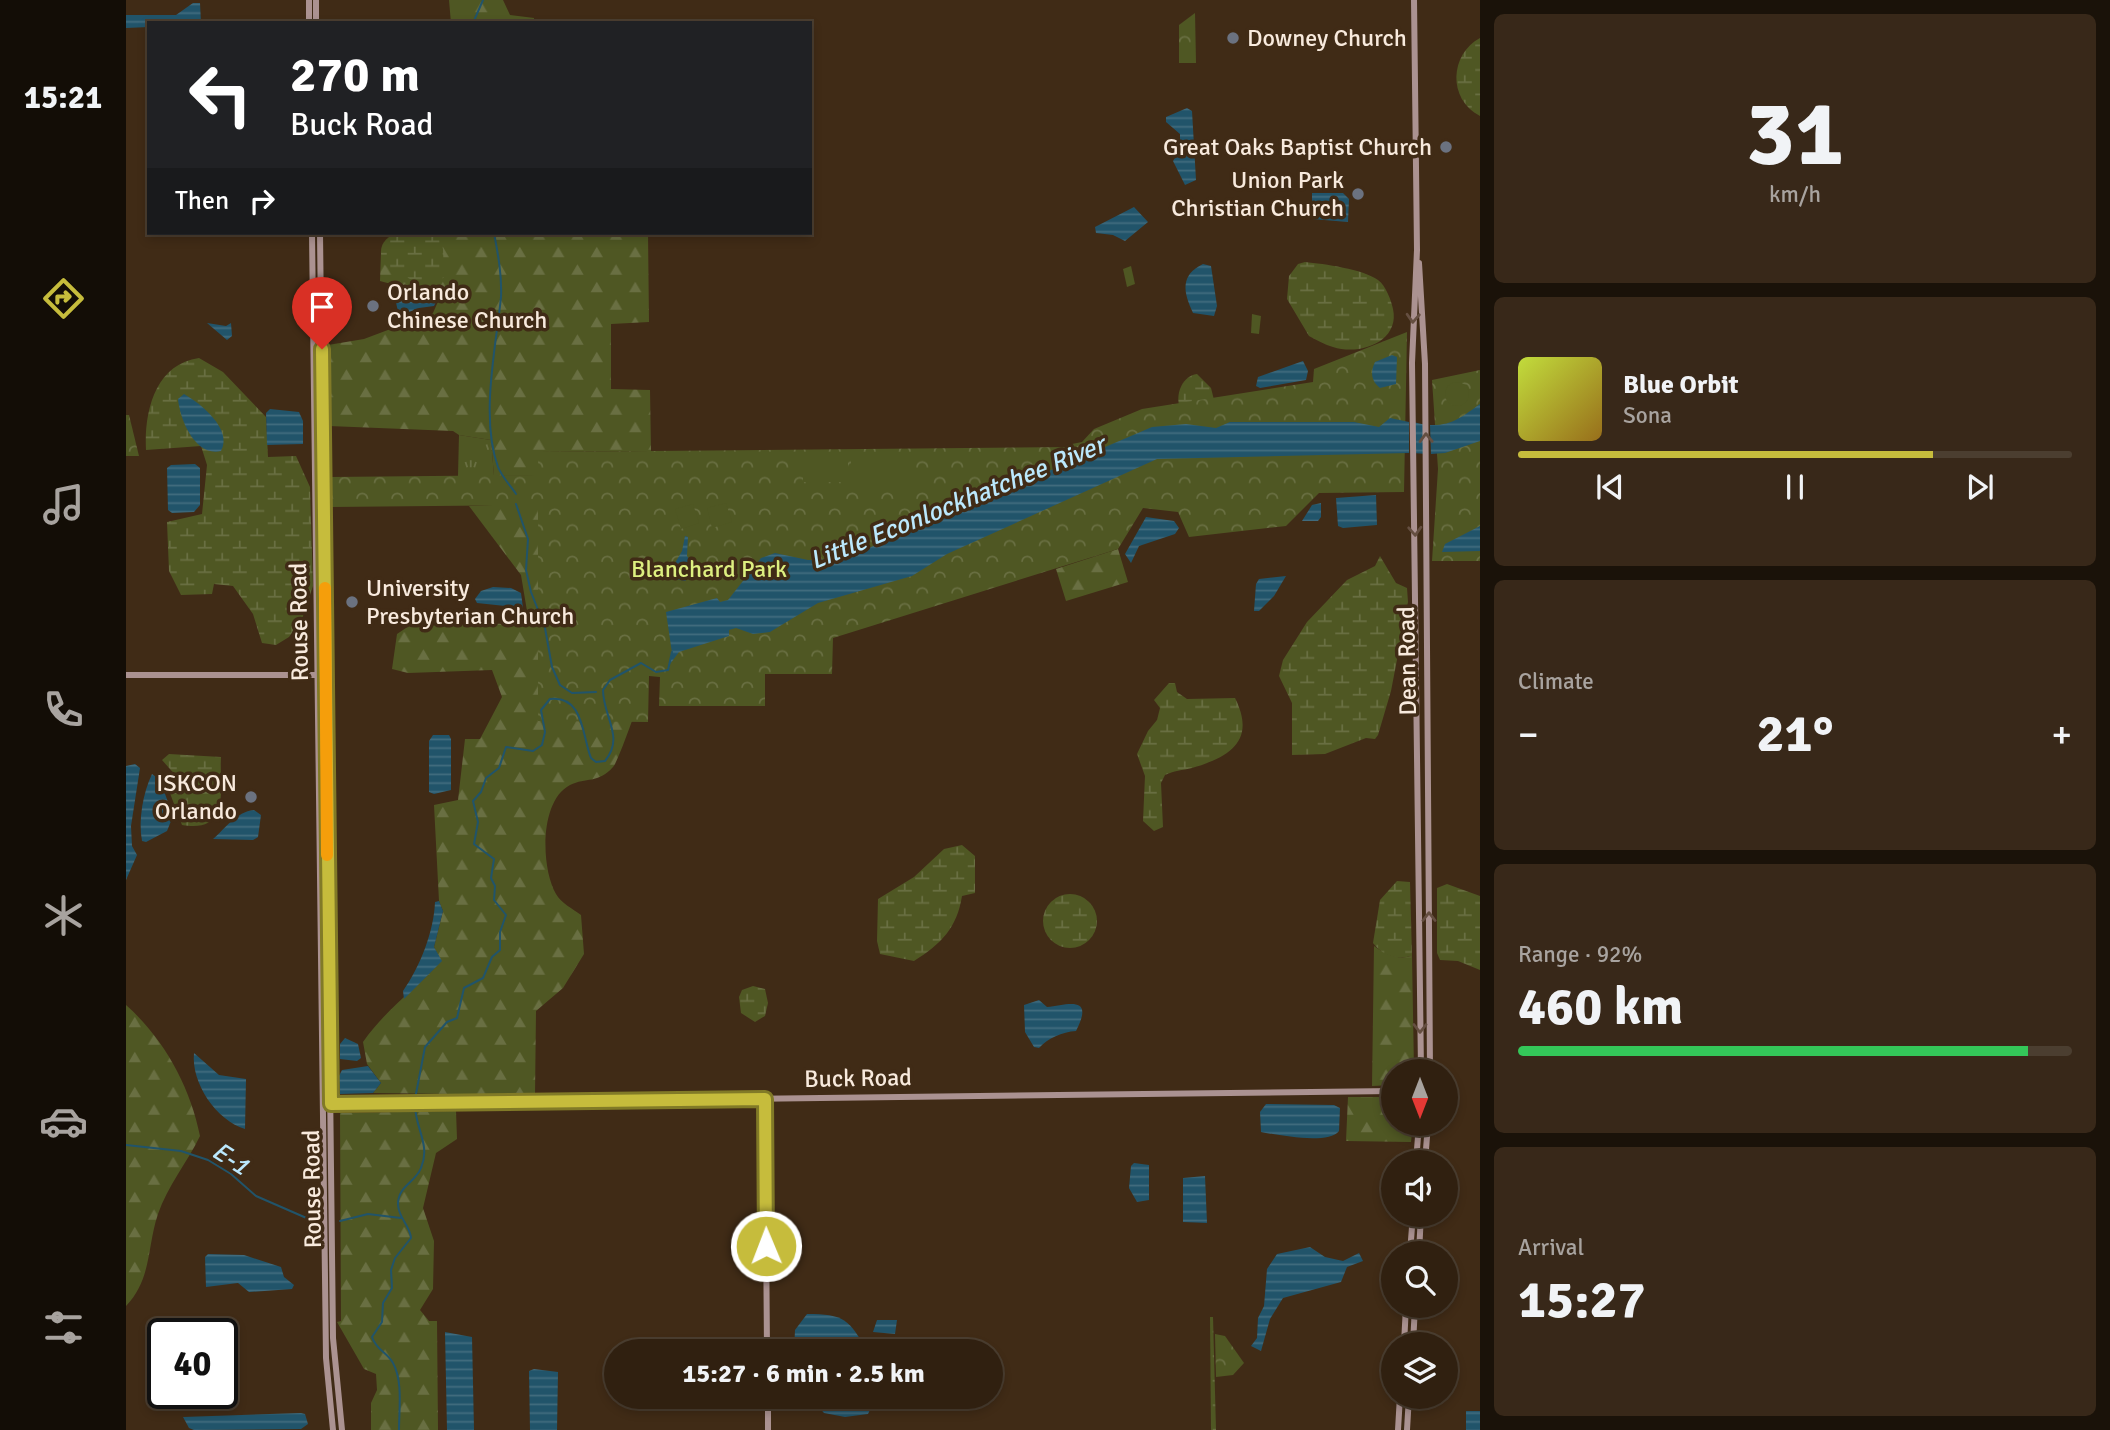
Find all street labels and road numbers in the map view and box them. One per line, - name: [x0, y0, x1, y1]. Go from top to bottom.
- street label: Rouse Road: [283, 562, 315, 682]
- street label: Dean Road: [1391, 606, 1423, 716]
- street label: Buck Road: [804, 1062, 912, 1094]
- street label: Rouse Road: [296, 1129, 328, 1249]

